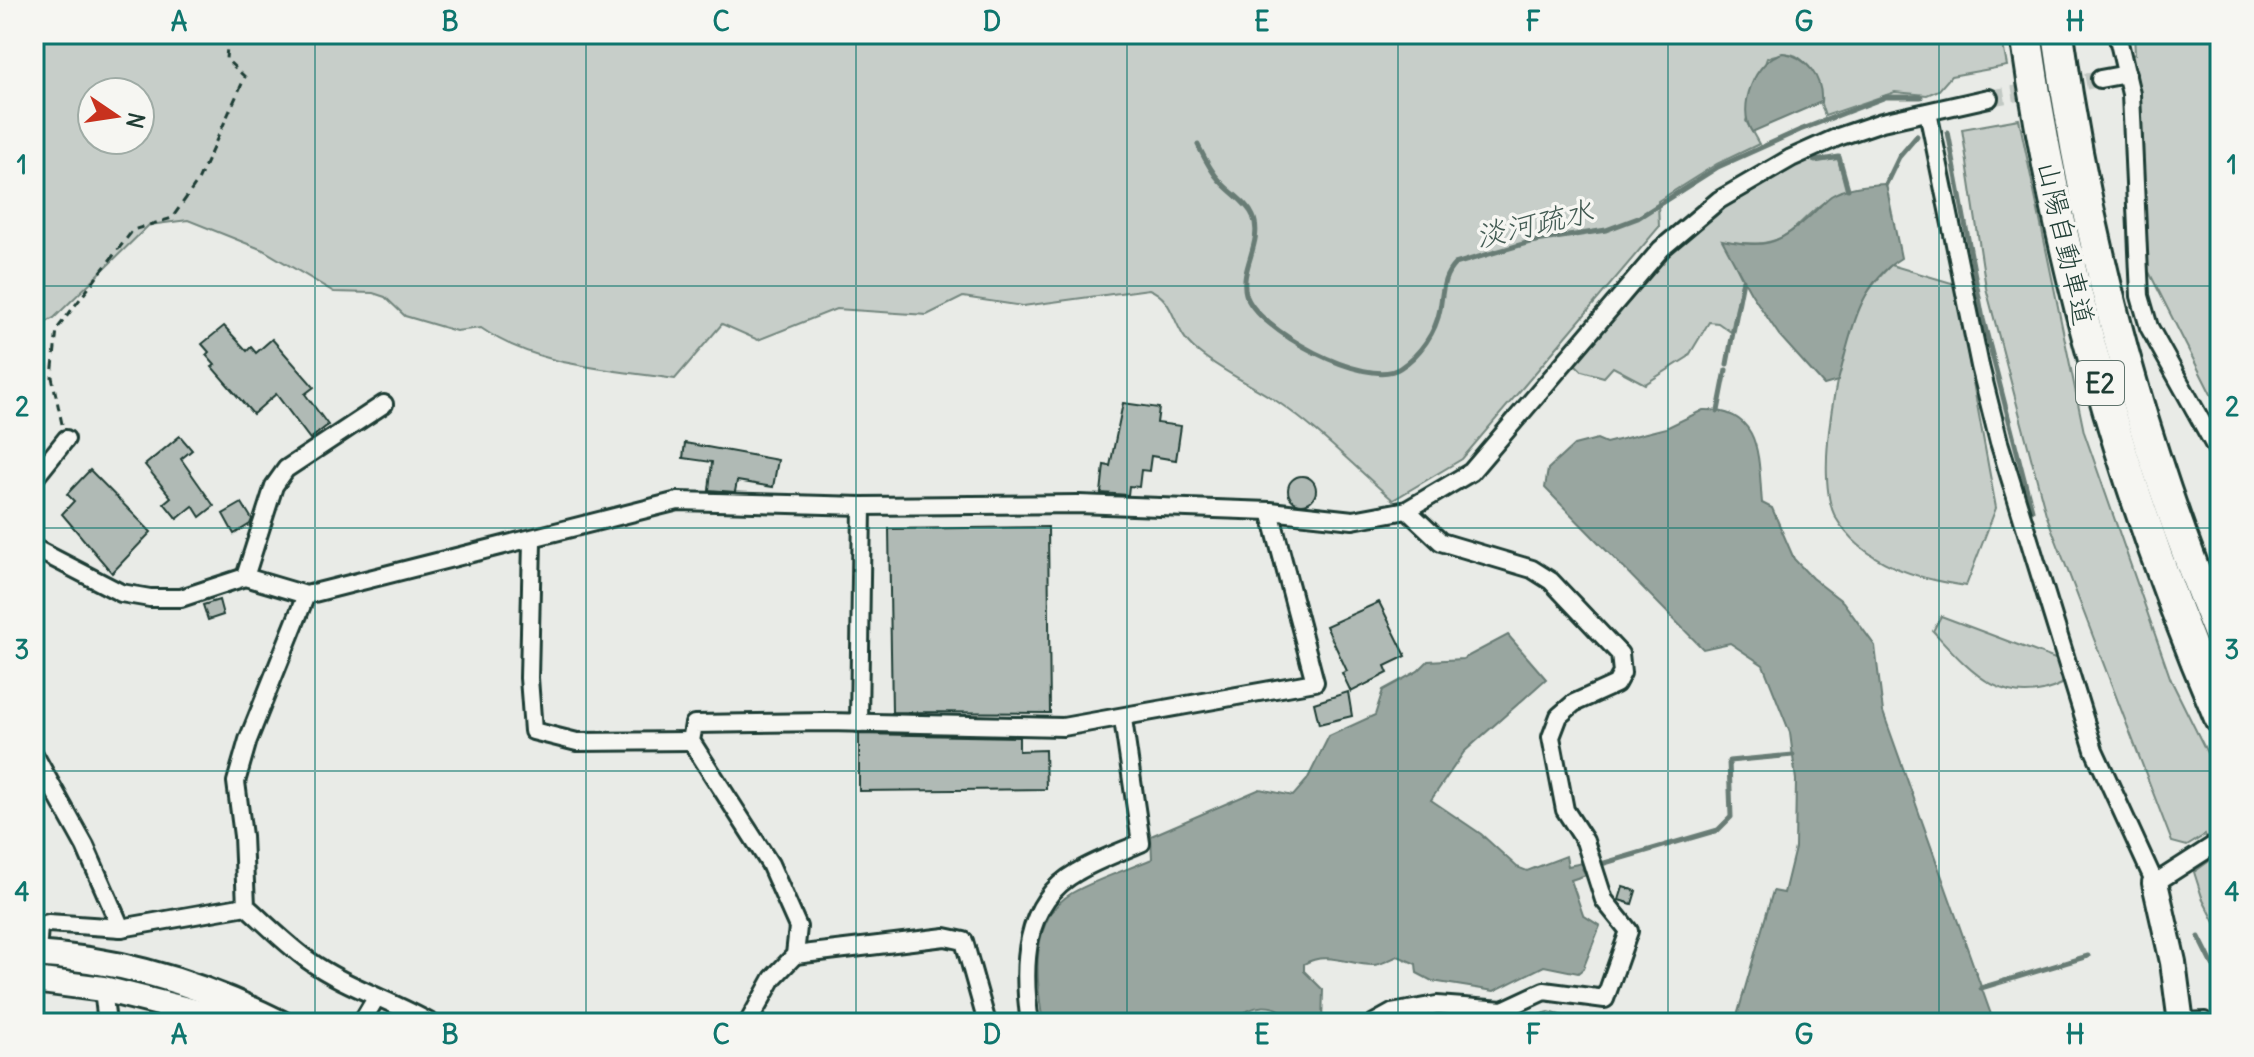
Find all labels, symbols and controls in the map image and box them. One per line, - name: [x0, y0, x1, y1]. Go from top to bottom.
- text: A: [171, 5, 188, 38]
- text: B: [441, 5, 459, 38]
- text: C: [712, 5, 730, 38]
- text: D: [983, 5, 1001, 38]
- text: E: [1254, 5, 1270, 38]
- text: F: [1526, 5, 1541, 38]
- text: G: [1795, 5, 1814, 38]
- text: H: [2066, 5, 2084, 38]
- north arrow: [76, 76, 156, 156]
- text: N: [120, 110, 151, 131]
- text: 1: [17, 148, 27, 181]
- text: 1: [2227, 148, 2237, 181]
- street label: 山陽自動車道: [2030, 157, 2102, 329]
- water label: 淡河疏水: [1471, 191, 1597, 255]
- road number: E2: [2076, 361, 2124, 405]
- text: 2: [15, 390, 29, 423]
- text: 2: [2225, 390, 2239, 423]
- text: 3: [15, 633, 29, 666]
- text: 3: [2225, 633, 2239, 666]
- text: 4: [14, 875, 30, 908]
- text: 4: [2224, 875, 2240, 908]
- text: A: [171, 1018, 188, 1051]
- text: B: [441, 1018, 459, 1051]
- text: C: [712, 1018, 730, 1051]
- text: D: [983, 1018, 1001, 1051]
- text: E: [1254, 1018, 1270, 1051]
- text: F: [1526, 1018, 1541, 1051]
- text: G: [1795, 1018, 1814, 1051]
- text: H: [2066, 1018, 2084, 1051]

